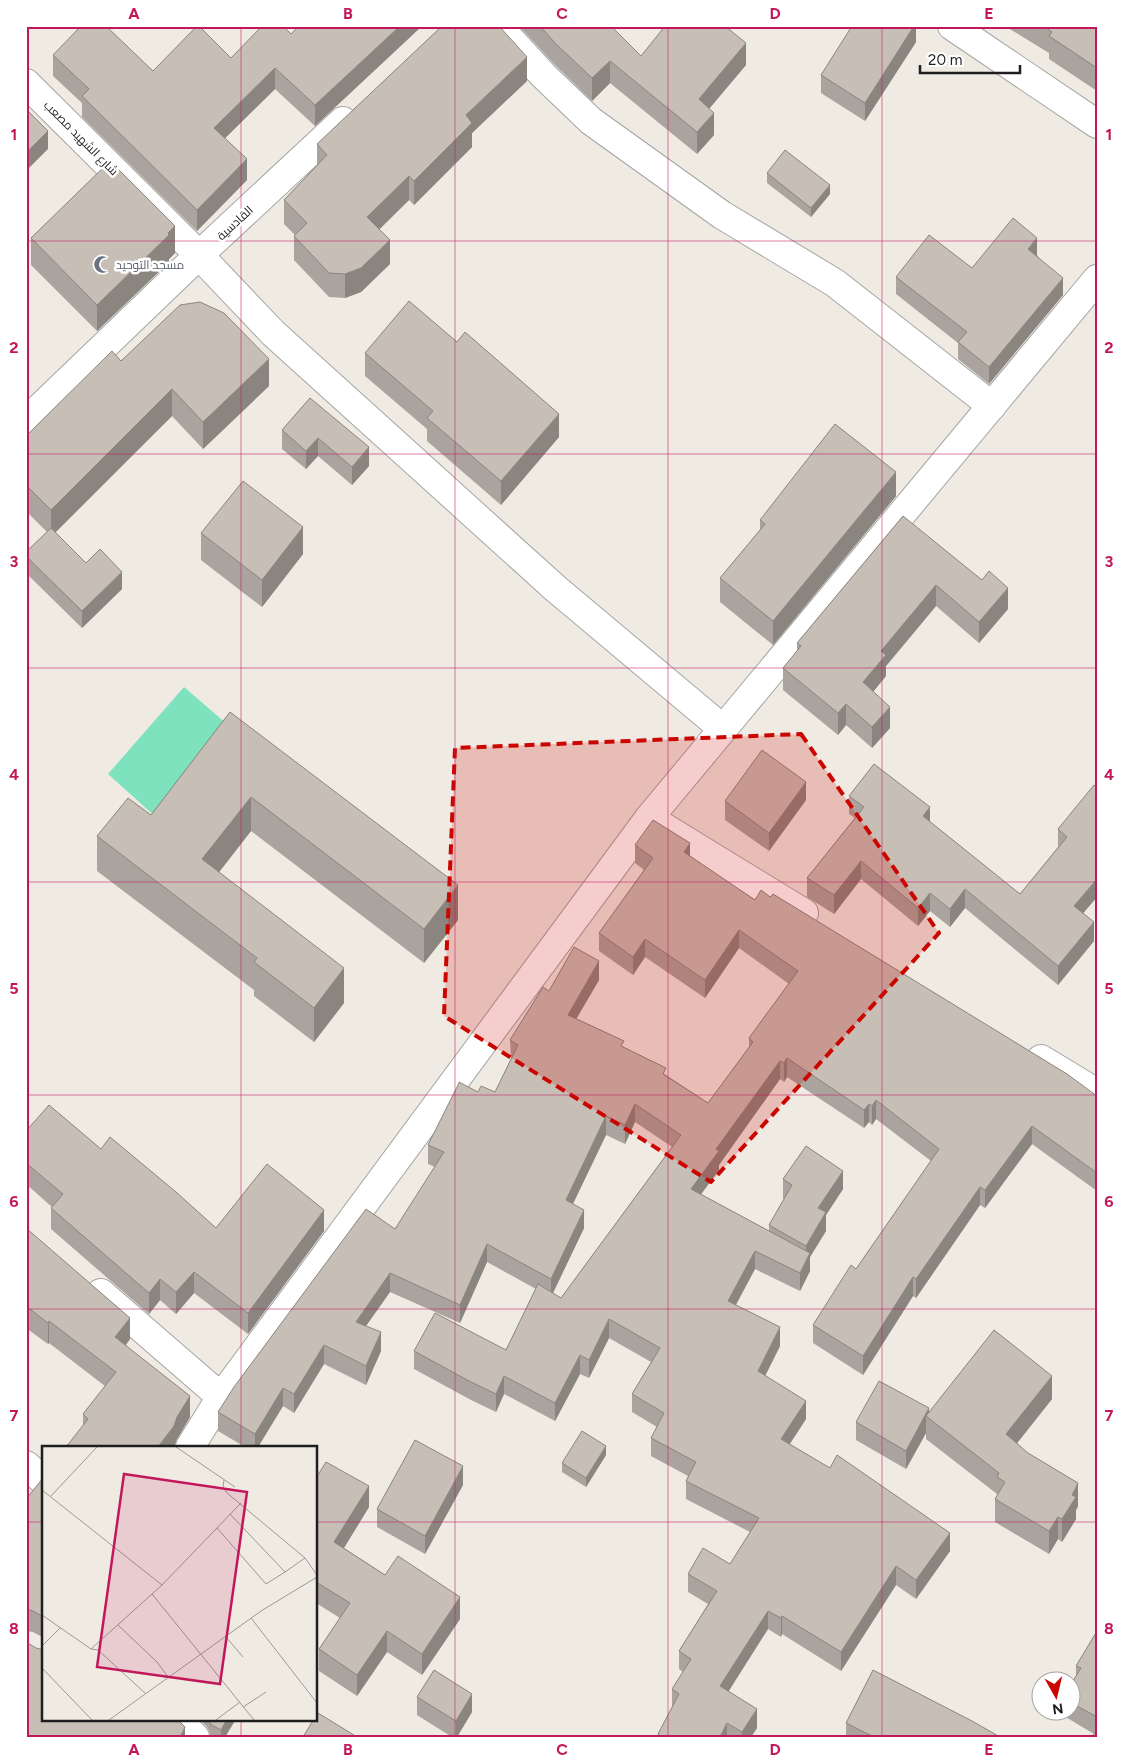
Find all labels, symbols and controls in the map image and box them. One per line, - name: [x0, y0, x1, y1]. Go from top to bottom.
- text: A: [128, 4, 140, 23]
- text: B: [343, 4, 353, 23]
- text: C: [556, 4, 568, 23]
- text: D: [769, 4, 781, 23]
- text: E: [984, 4, 994, 23]
- scale bar: [920, 42, 1020, 74]
- text: 20 m: [928, 51, 962, 69]
- street label: شارع الشهيد مصعب: [40, 98, 121, 179]
- text: 1: [11, 125, 17, 144]
- text: 1: [1106, 125, 1112, 144]
- street label: القادسية: [214, 203, 256, 243]
- mosque icon: مسجد التوحيد: [92, 255, 112, 275]
- place label: مسجد التوحيد: [116, 258, 184, 272]
- text: 2: [9, 338, 19, 357]
- text: 2: [1104, 338, 1114, 357]
- text: 3: [10, 552, 19, 571]
- text: 3: [1105, 552, 1114, 571]
- text: 4: [9, 765, 19, 784]
- text: 4: [1104, 765, 1114, 784]
- text: 5: [9, 979, 19, 998]
- text: 5: [1104, 979, 1114, 998]
- text: 6: [9, 1192, 19, 1211]
- text: 6: [1104, 1192, 1114, 1211]
- text: 7: [10, 1406, 19, 1425]
- text: 7: [1105, 1406, 1114, 1425]
- inset map: [42, 1446, 318, 1720]
- text: 8: [9, 1619, 19, 1638]
- text: 8: [1104, 1619, 1114, 1638]
- north arrow: [1030, 1670, 1080, 1720]
- text: N: [1051, 1699, 1064, 1718]
- text: A: [128, 1740, 140, 1759]
- text: B: [343, 1740, 353, 1759]
- text: C: [556, 1740, 568, 1759]
- text: D: [769, 1740, 781, 1759]
- text: E: [984, 1740, 994, 1759]

